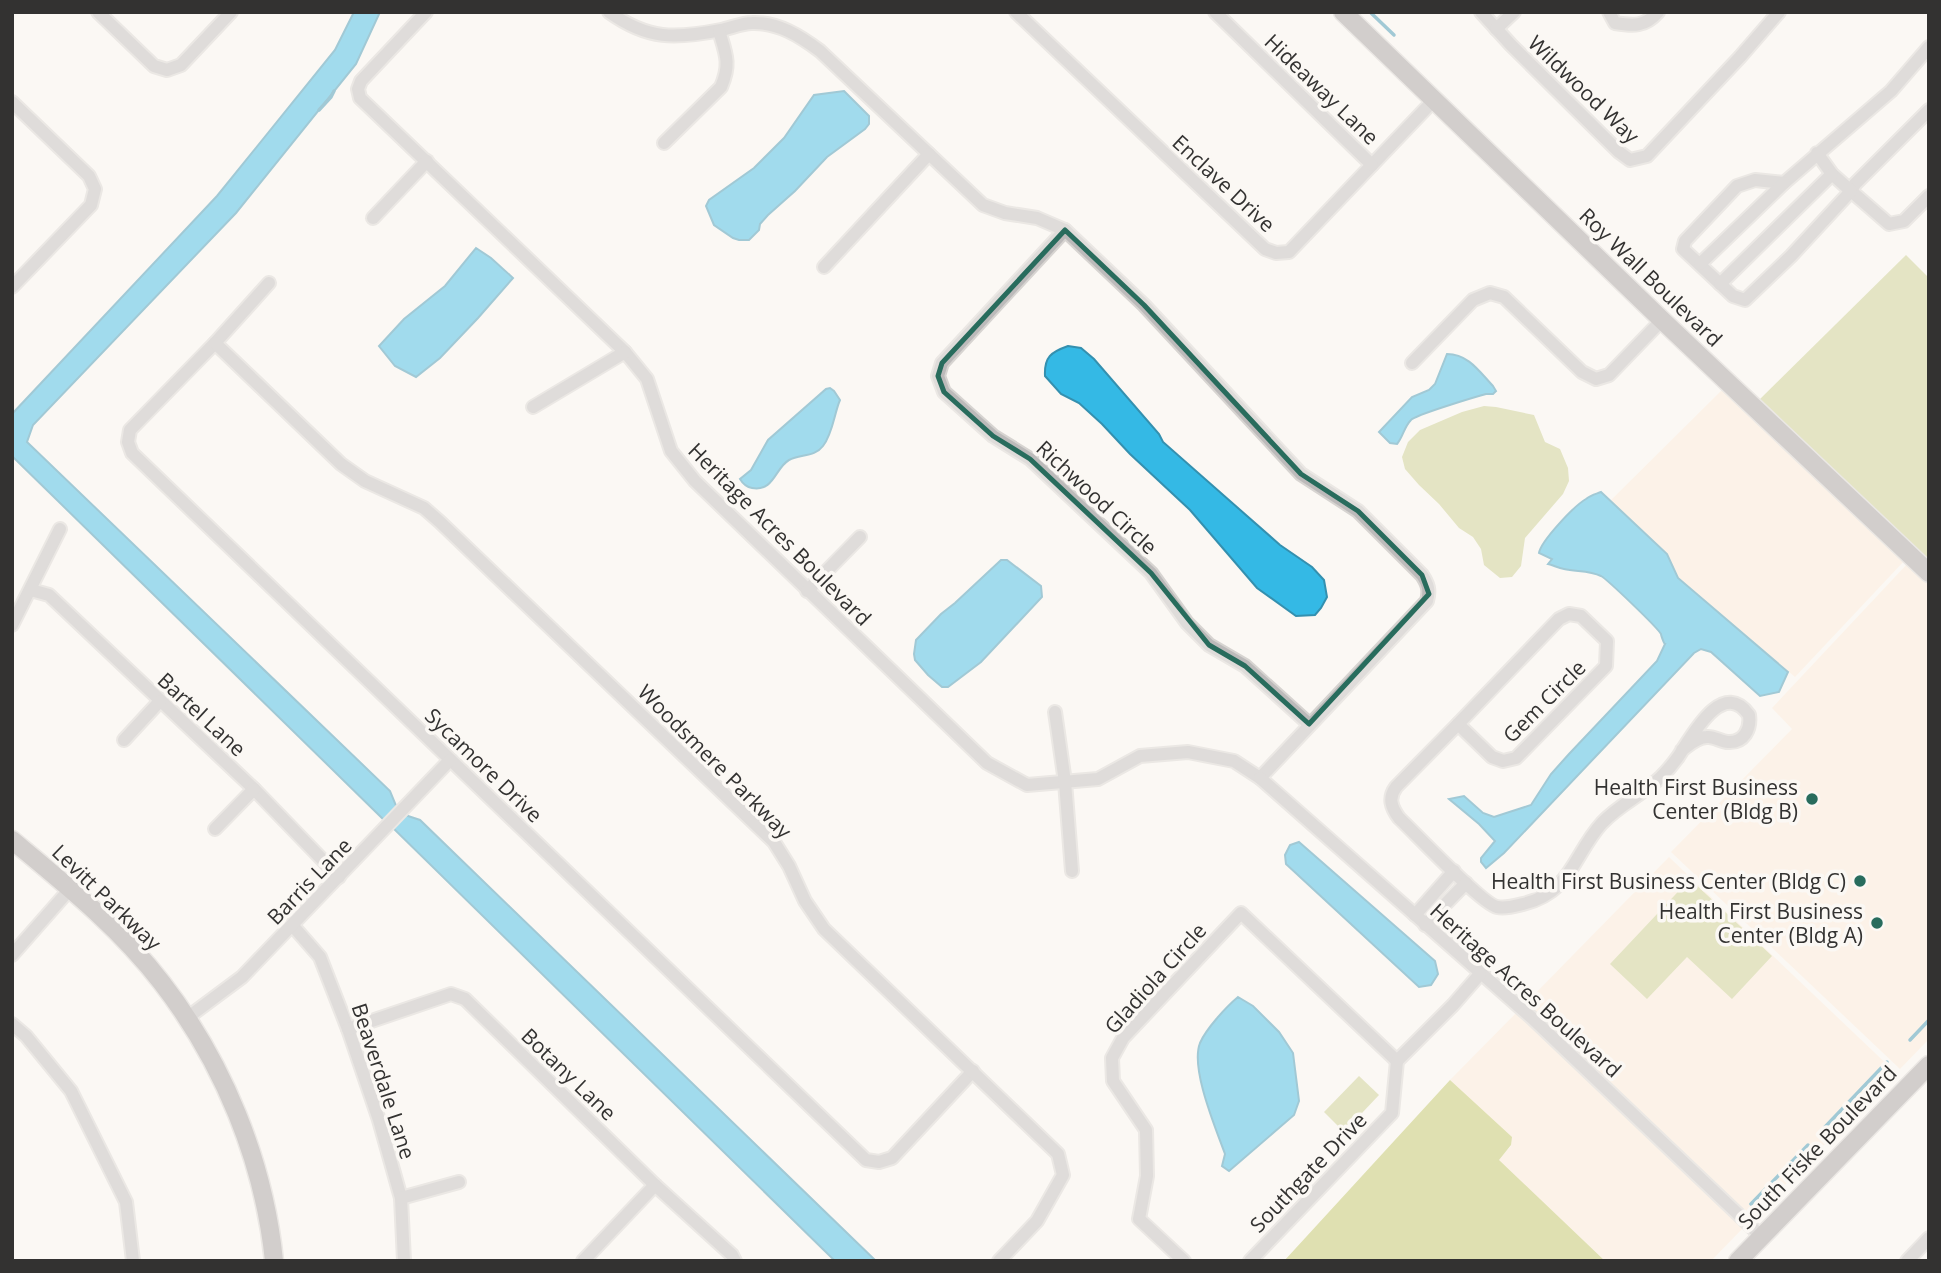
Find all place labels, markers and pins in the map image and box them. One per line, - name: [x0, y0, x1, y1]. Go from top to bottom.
- place label: Health First Business Center (Bldg B): [1594, 773, 1798, 825]
- marker: Health First Business Center (Bldg B): [1804, 791, 1820, 807]
- place label: Health First Business Center (Bldg C): [1491, 867, 1846, 895]
- marker: Health First Business Center (Bldg C): [1852, 873, 1868, 889]
- place label: Health First Business Center (Bldg A): [1659, 897, 1863, 949]
- marker: Health First Business Center (Bldg A): [1869, 915, 1885, 931]

